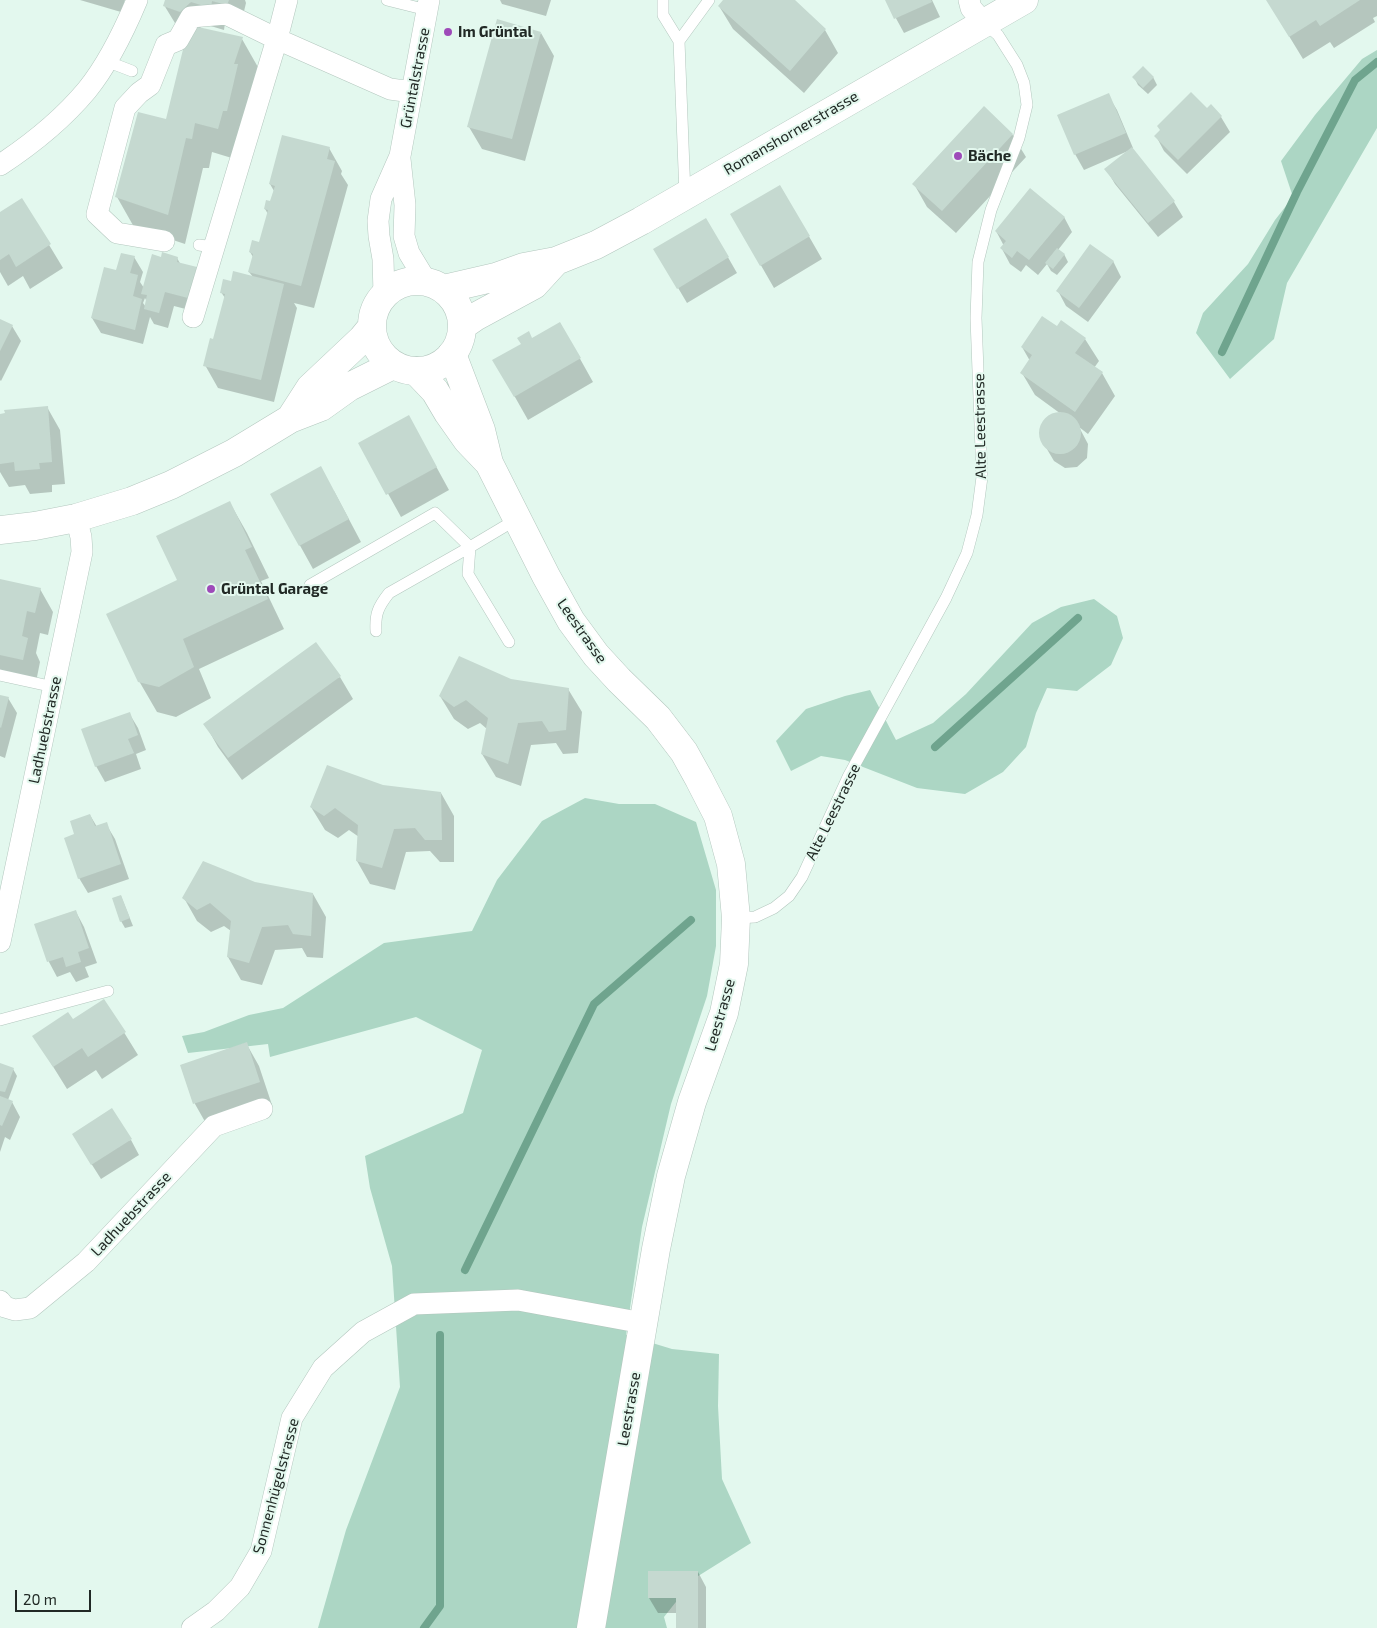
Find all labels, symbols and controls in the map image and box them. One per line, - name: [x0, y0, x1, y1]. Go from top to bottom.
- place label: Im Grüntal: [458, 23, 532, 41]
- street label: Grüntalstrasse: [396, 26, 434, 130]
- marker: Im Grüntal: [442, 26, 454, 38]
- street label: Romanshornerstrasse: [721, 87, 861, 179]
- place label: Bäche: [968, 147, 1011, 165]
- marker: Bäche: [952, 150, 964, 162]
- street label: Alte Leestrasse: [970, 373, 990, 479]
- place label: Grüntal Garage: [221, 580, 328, 598]
- marker: Grüntal Garage: [205, 583, 217, 595]
- street label: Leestrasse: [553, 595, 611, 667]
- street label: Ladhuebstrasse: [25, 675, 65, 785]
- street label: Alte Leestrasse: [802, 761, 864, 863]
- street label: Leestrasse: [701, 977, 739, 1053]
- street label: Ladhuebstrasse: [87, 1168, 175, 1260]
- street label: Leestrasse: [614, 1371, 644, 1447]
- street label: Sonnenhügelstrasse: [249, 1416, 303, 1556]
- scale bar: [18, 1580, 94, 1612]
- text: 20 m: [23, 1590, 57, 1608]

